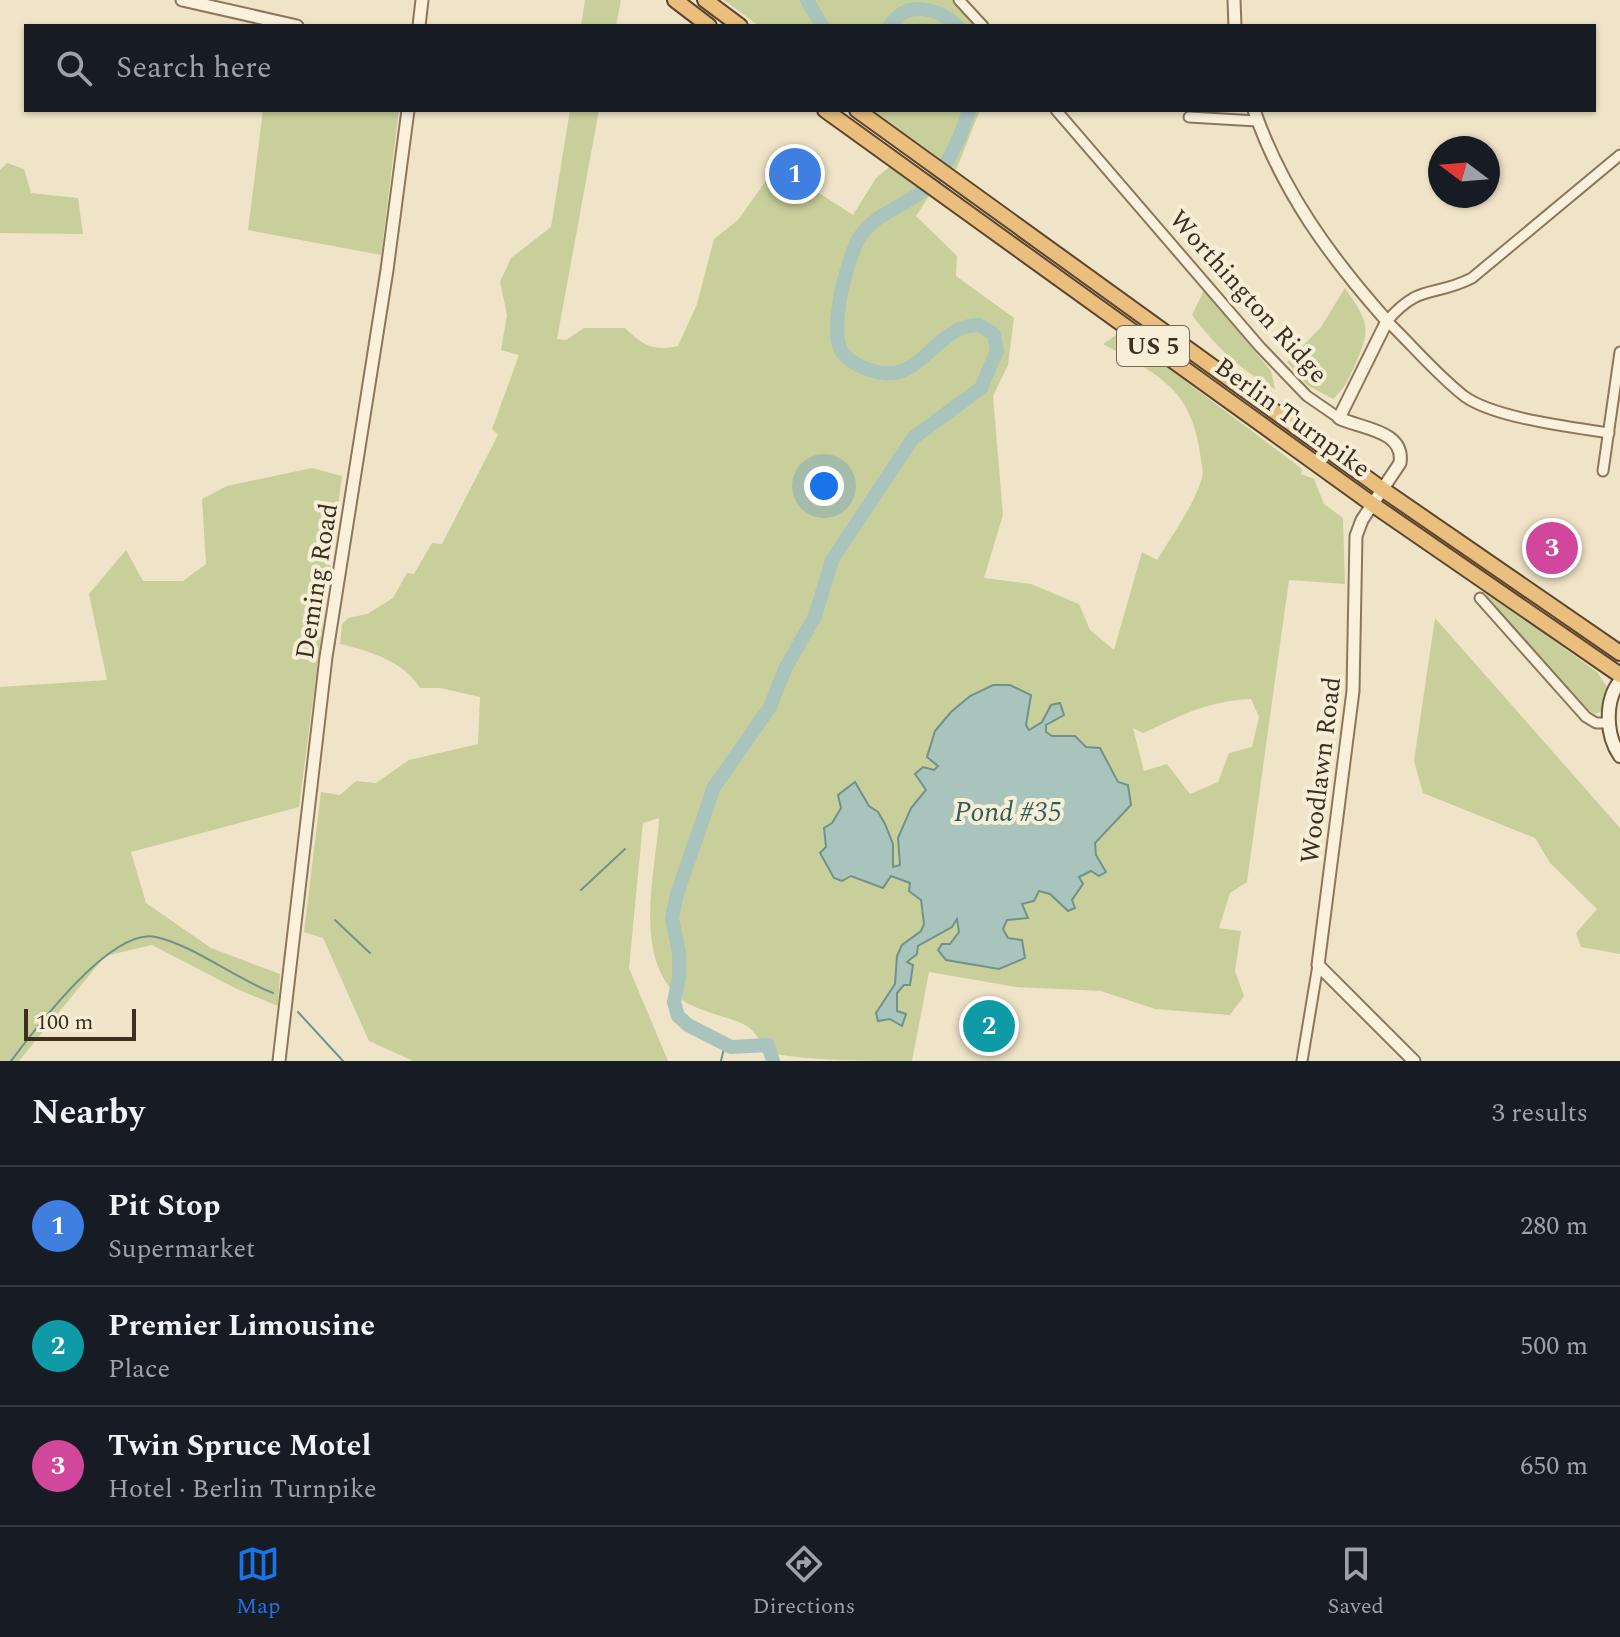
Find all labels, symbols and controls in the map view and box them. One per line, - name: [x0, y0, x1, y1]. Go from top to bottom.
- search box: [24, 24, 1596, 112]
- text: Search here: [116, 45, 272, 91]
- icon: search: [52, 46, 96, 90]
- north arrow: [1428, 136, 1500, 208]
- pin: 1: [769, 144, 821, 204]
- street label: Worthington Ridge: [1159, 201, 1337, 393]
- road number: US 5: [1117, 326, 1189, 366]
- street label: Berlin Turnpike: [1206, 347, 1379, 488]
- your location: [804, 466, 844, 506]
- street label: Deming Road: [285, 500, 349, 662]
- pin: 3: [1526, 518, 1578, 578]
- street label: Woodlawn Road: [1290, 674, 1352, 866]
- water label: Pond #35: [954, 791, 1062, 834]
- pin: 2: [963, 996, 1015, 1056]
- scale bar: [24, 1005, 136, 1041]
- text: 100 m: [36, 1006, 93, 1039]
- text: Nearby: [32, 1087, 145, 1139]
- text: 3 results: [1492, 1093, 1588, 1133]
- text: Pit Stop: [108, 1183, 220, 1229]
- text: 1: [51, 1206, 65, 1246]
- text: 280 m: [1520, 1206, 1588, 1246]
- text: Supermarket: [108, 1229, 255, 1269]
- text: Premier Limousine: [108, 1303, 375, 1349]
- text: 2: [51, 1326, 65, 1366]
- text: 500 m: [1520, 1326, 1588, 1366]
- text: Place: [108, 1349, 170, 1389]
- text: Twin Spruce Motel: [108, 1423, 371, 1469]
- text: 3: [51, 1446, 65, 1486]
- text: 650 m: [1520, 1446, 1588, 1486]
- text: Hotel · Berlin Turnpike: [108, 1469, 376, 1509]
- tab: Map: [236, 1542, 280, 1623]
- tab: Directions: [753, 1542, 855, 1623]
- tab: Saved: [1327, 1542, 1384, 1623]

